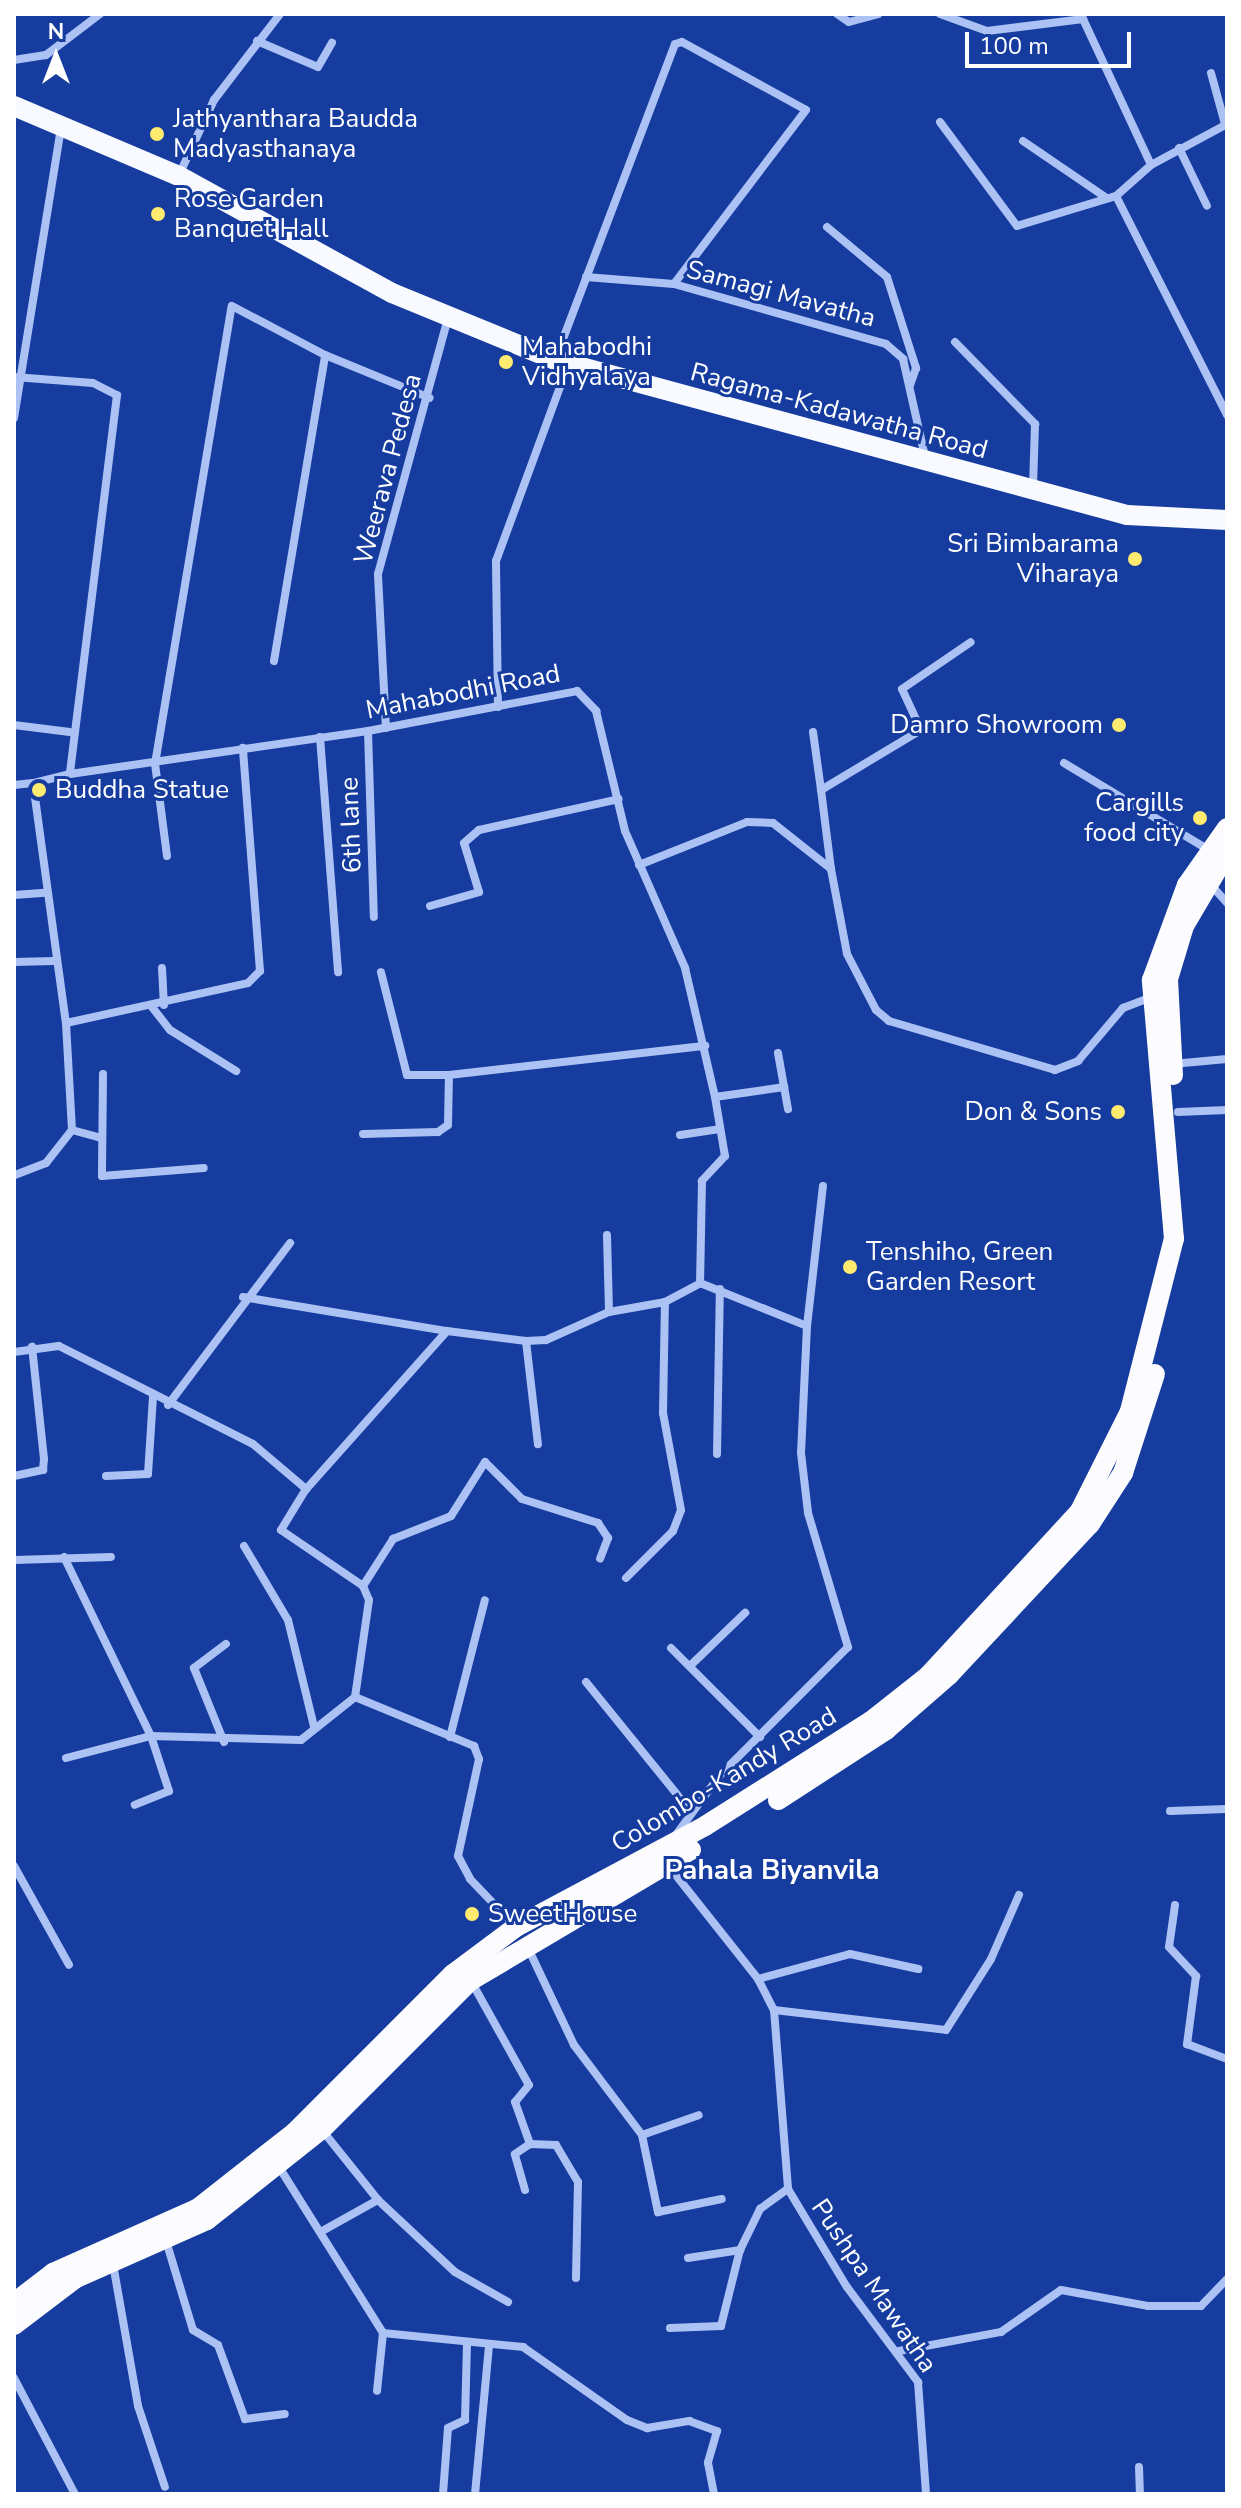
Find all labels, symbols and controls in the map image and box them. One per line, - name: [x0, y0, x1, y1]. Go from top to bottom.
- north arrow: [16, 16, 96, 96]
- scale bar: [969, 16, 1135, 66]
- text: N: [48, 17, 64, 47]
- text: 100 m: [979, 30, 1049, 62]
- place label: Jathyanthara Baudda Madyasthanaya: [173, 103, 418, 164]
- marker: Jathyanthara Baudda Madyasthanaya: [148, 125, 166, 143]
- place label: Rose Garden Banquet Hall: [174, 183, 328, 244]
- marker: Rose Garden Banquet Hall: [149, 205, 167, 223]
- street label: Samagi Mavatha: [683, 254, 879, 334]
- place label: Mahabodhi Vidhyalaya: [522, 331, 652, 392]
- marker: Mahabodhi Vidhyalaya: [497, 353, 515, 371]
- street label: Ragama-Kadawatha Road: [687, 356, 991, 466]
- street label: Weerava Pedesa: [348, 370, 428, 568]
- place label: Sri Bimbarama Viharaya: [947, 528, 1119, 590]
- marker: Sri Bimbarama Viharaya: [1126, 550, 1144, 568]
- street label: Mahabodhi Road: [363, 658, 563, 726]
- place label: Damro Showroom: [890, 709, 1103, 741]
- marker: Damro Showroom: [1110, 716, 1128, 734]
- place label: Buddha Statue: [55, 774, 229, 806]
- street label: 6th lane: [334, 776, 368, 874]
- marker: Buddha Statue: [30, 781, 48, 799]
- place label: Cargills food city: [1084, 787, 1184, 848]
- marker: Cargills food city: [1191, 809, 1209, 827]
- place label: Don & Sons: [964, 1096, 1102, 1128]
- marker: Don & Sons: [1109, 1103, 1127, 1121]
- place label: Tenshiho, Green Garden Resort: [866, 1236, 1053, 1298]
- marker: Tenshiho, Green Garden Resort: [841, 1258, 859, 1276]
- street label: Colombo-Kandy Road: [606, 1700, 842, 1860]
- district label: Pahala Biyanvila: [665, 1853, 879, 1887]
- place label: SweetHouse: [488, 1898, 637, 1930]
- marker: SweetHouse: [463, 1905, 481, 1923]
- street label: Pushpa Mawatha: [804, 2193, 944, 2379]

